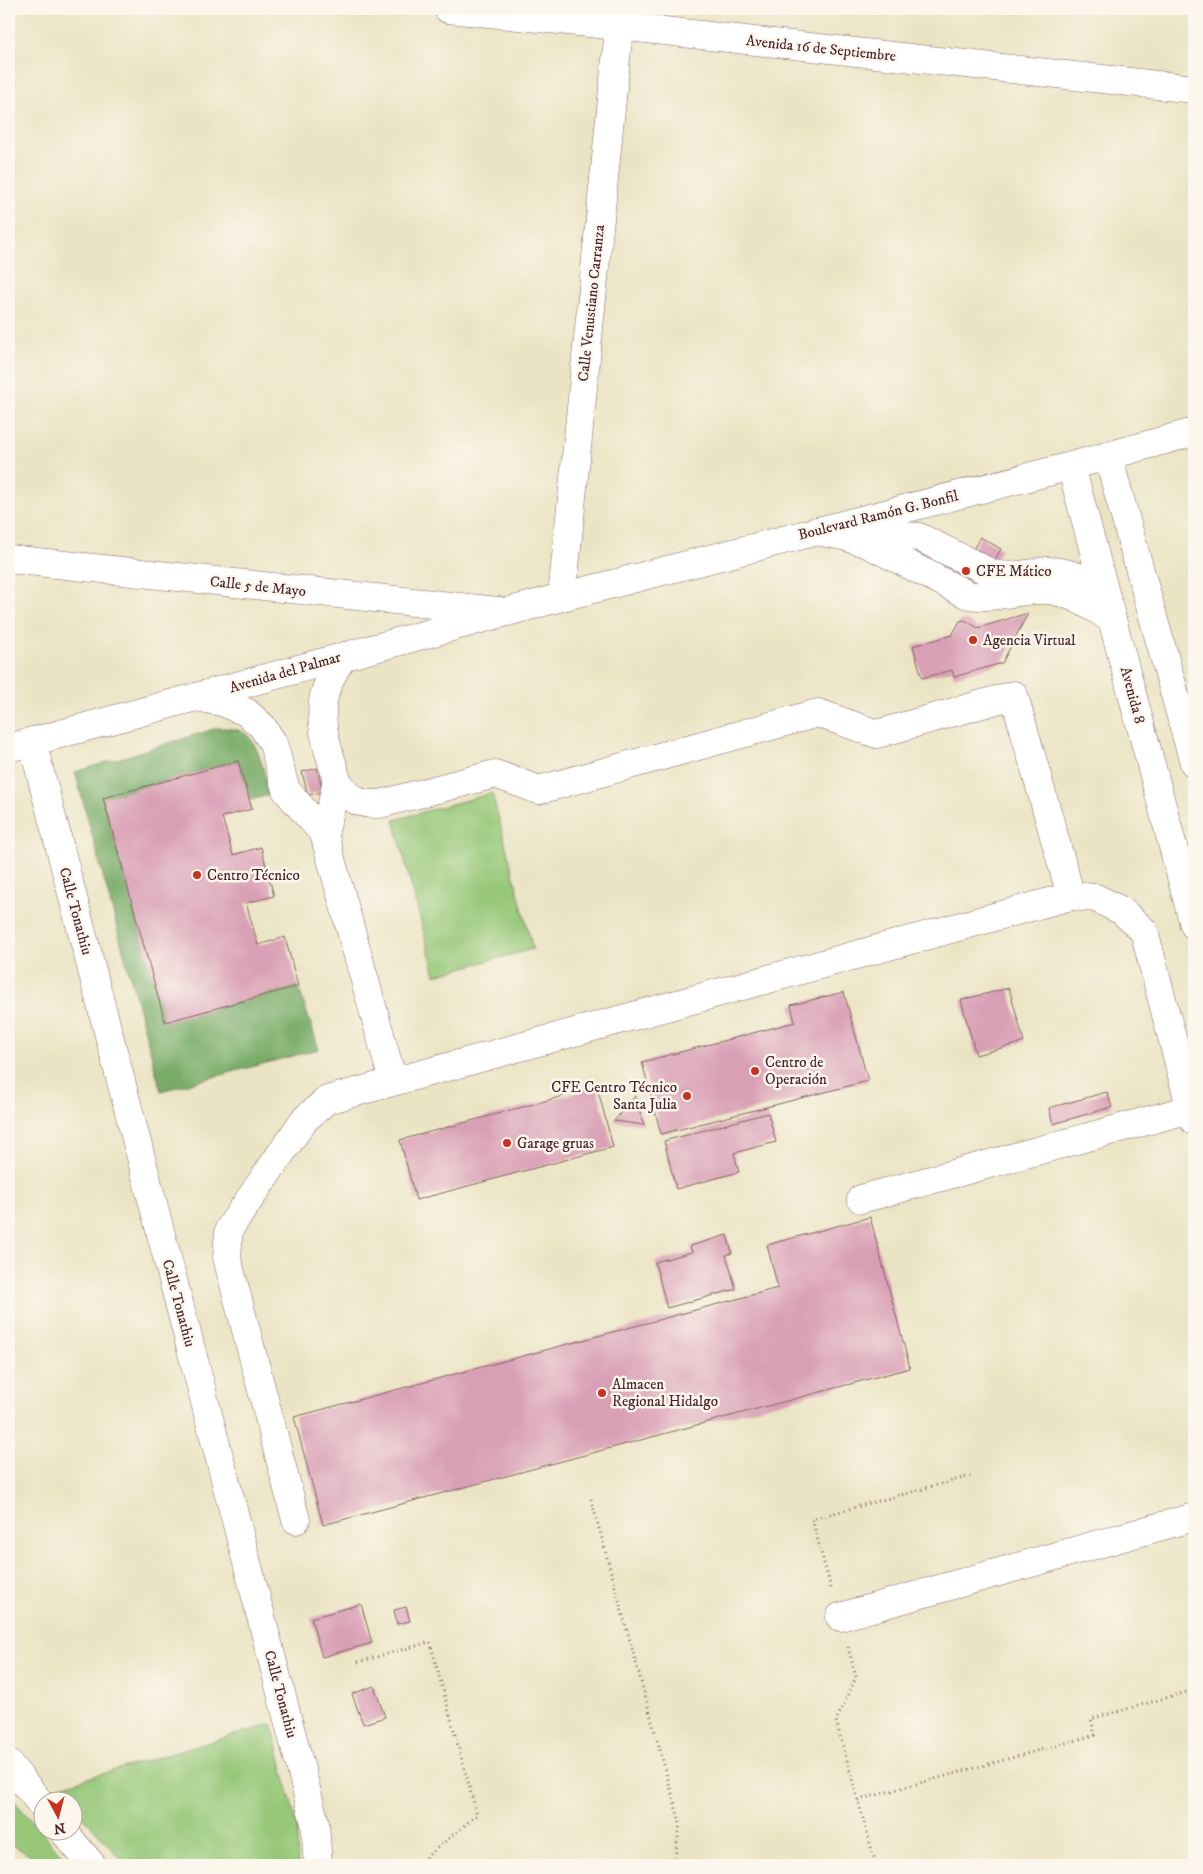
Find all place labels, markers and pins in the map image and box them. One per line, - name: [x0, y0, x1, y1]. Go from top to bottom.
- place label: CFE Mático: [976, 562, 1052, 581]
- marker: CFE Mático: [960, 565, 972, 577]
- place label: Agencia Virtual: [983, 631, 1076, 650]
- marker: Agencia Virtual: [967, 634, 979, 646]
- place label: Centro Técnico: [207, 866, 300, 885]
- marker: Centro Técnico: [191, 869, 203, 881]
- place label: Centro de Operación: [765, 1053, 827, 1089]
- marker: Centro de Operación: [749, 1065, 761, 1077]
- place label: CFE Centro Técnico Santa Julia: [551, 1078, 678, 1114]
- marker: CFE Centro Técnico Santa Julia: [681, 1090, 693, 1102]
- place label: Garage gruas: [517, 1134, 594, 1153]
- marker: Garage gruas: [501, 1137, 513, 1149]
- place label: Almacen Regional Hidalgo: [612, 1375, 718, 1411]
- marker: Almacen Regional Hidalgo: [596, 1387, 608, 1399]

